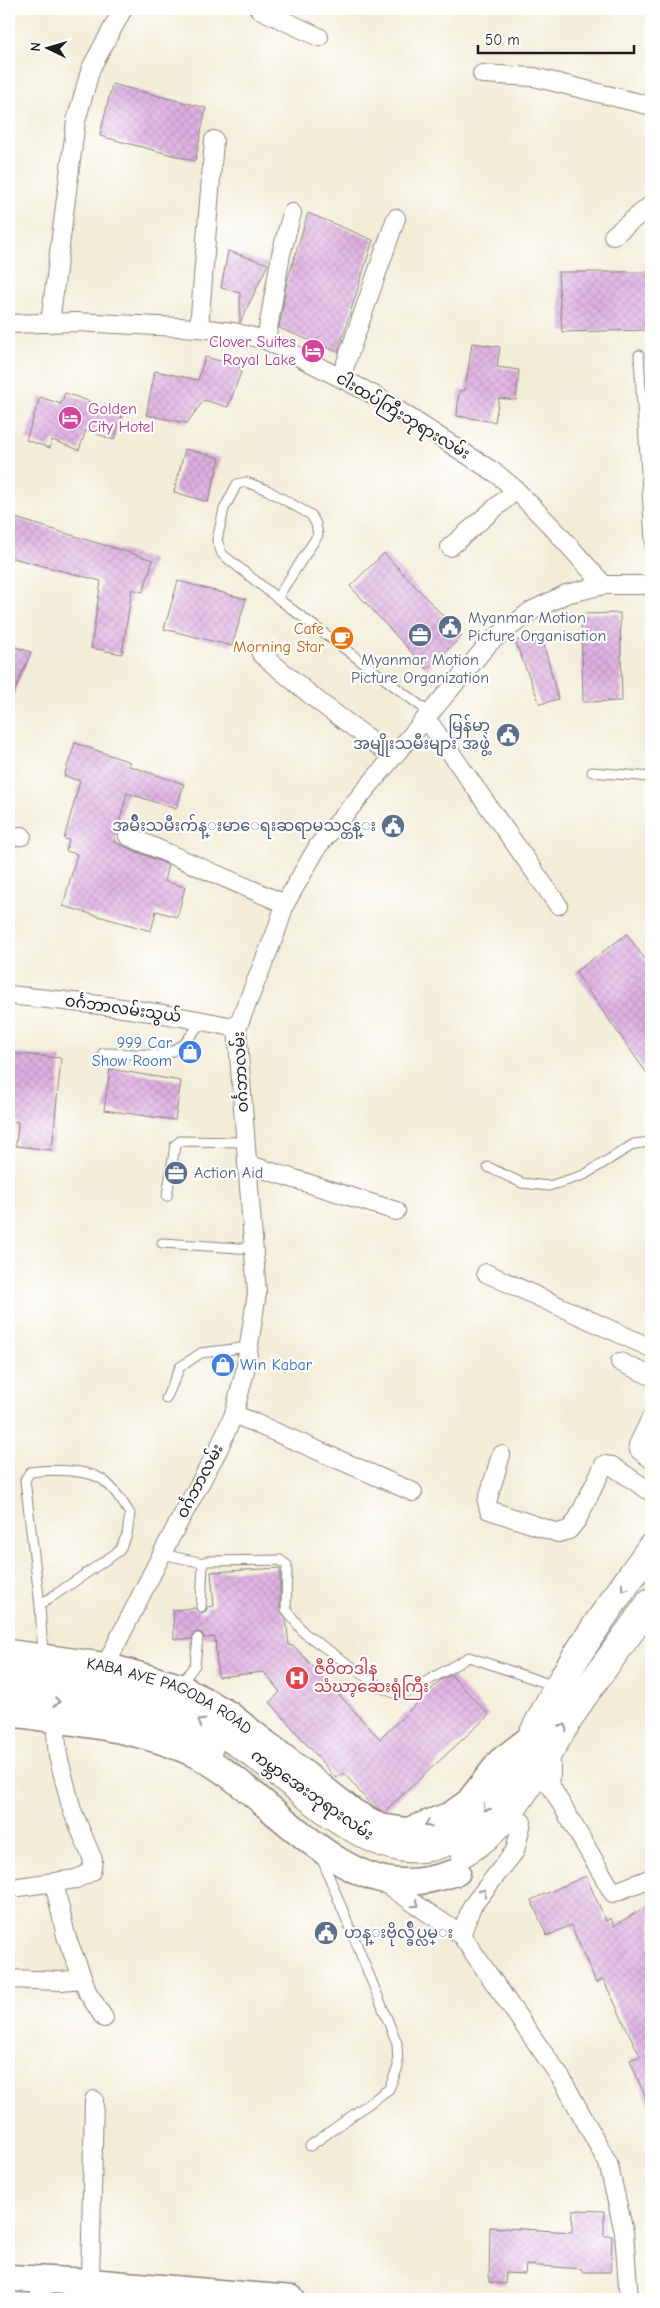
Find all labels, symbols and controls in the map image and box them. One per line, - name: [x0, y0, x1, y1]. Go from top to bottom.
- north arrow: [22, 22, 72, 72]
- scale bar: [478, 22, 634, 54]
- text: 50 m: [485, 31, 520, 49]
- text: N: [27, 42, 44, 52]
- place label: Clover Suites Royal Lake: [209, 333, 296, 369]
- hotel icon: Clover Suites Royal Lake: [300, 338, 326, 364]
- street label: ငါးထပ်ကြီးဘုရားလမ်း: [330, 366, 474, 467]
- place label: Golden City Hotel: [88, 400, 154, 436]
- hotel icon: Golden City Hotel: [57, 405, 83, 431]
- place label: Myanmar Motion Picture Organisation: [468, 609, 606, 645]
- public building icon: Myanmar Motion Picture Organisation: [437, 614, 463, 640]
- place label: Cafe Morning Star: [233, 620, 325, 656]
- office icon: Myanmar Motion Picture Organization: [407, 622, 433, 648]
- cafe icon: Cafe Morning Star: [329, 625, 355, 651]
- place label: Myanmar Motion Picture Organization: [351, 651, 489, 687]
- place label: မြန်မာ့ အမျိုးသမီးများ အဖွဲ့: [353, 714, 493, 757]
- public building icon: မြန်မာ့ အမျိုးသမီးများ အဖွဲ့: [495, 722, 521, 748]
- public building icon: အမ်ိဳးသမီးက်န္းမာေရးဆရာမသင္တန္း: [380, 813, 406, 839]
- place label: အမ်ိဳးသမီးက်န္းမာေရးဆရာမသင္တန္း: [112, 814, 376, 839]
- street label: ဝင်္ဂဘာလမ်းသွယ်: [63, 989, 183, 1030]
- street label: ဝင်္ဂဘာလမ်း: [227, 1031, 252, 1113]
- place label: 999 Car Show Room: [92, 1034, 173, 1070]
- shop icon: 999 Car Show Room: [177, 1039, 203, 1065]
- office icon: Action Aid: [163, 1160, 189, 1186]
- place label: Action Aid: [194, 1164, 263, 1182]
- shop icon: Win Kabar: [210, 1352, 236, 1378]
- place label: Win Kabar: [240, 1356, 313, 1374]
- street label: ဝင်္ဂဘာလမ်း: [170, 1440, 227, 1521]
- one-way arrow: [621, 1582, 630, 1592]
- street label: KABA AYE PAGODA ROAD: [86, 1655, 255, 1738]
- place label: ဇီဝိတဒါန သံဃာ့ဆေးရုံကြီး: [314, 1657, 429, 1701]
- hospital icon: ဇီဝိတဒါန သံဃာ့ဆေးရုံကြီး: [284, 1665, 310, 1691]
- one-way arrow: [53, 1696, 61, 1707]
- one-way arrow: [198, 1718, 207, 1728]
- one-way arrow: [558, 1724, 567, 1733]
- street label: ကမ္ဘာအေးဘုရားလမ်း: [245, 1744, 378, 1848]
- one-way arrow: [483, 1803, 492, 1812]
- one-way arrow: [425, 1818, 433, 1828]
- one-way arrow: [477, 1888, 486, 1898]
- one-way arrow: [410, 1898, 419, 1907]
- public building icon: ဟန္းဗိုလ္ခ်ဳပ္လမ္း: [313, 1920, 339, 1946]
- place label: ဟန္းဗိုလ္ခ်ဳပ္လမ္း: [344, 1921, 453, 1947]

